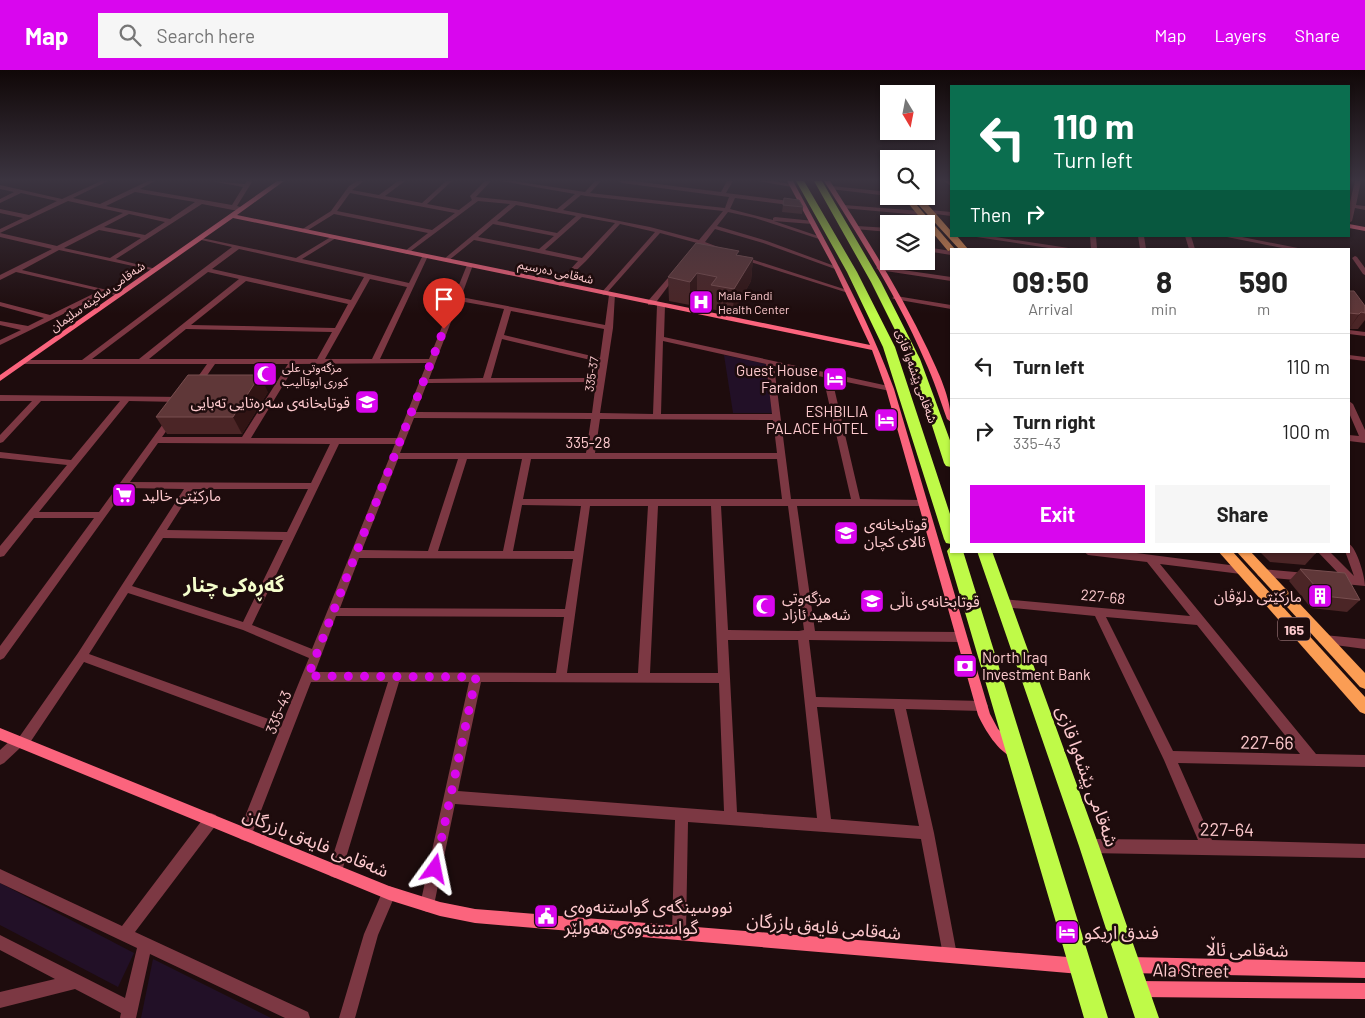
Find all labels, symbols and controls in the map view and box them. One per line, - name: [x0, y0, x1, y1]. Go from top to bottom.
- search box: [98, 13, 448, 58]
- text: Map: [25, 21, 68, 50]
- icon: search: [116, 21, 144, 49]
- text: Search here: [156, 24, 255, 47]
- text: Map: [1154, 24, 1186, 46]
- text: Layers: [1214, 24, 1267, 46]
- text: Share: [1295, 24, 1340, 46]
- north arrow: [880, 85, 935, 140]
- map controls: [880, 85, 935, 270]
- text: 110 m: [1053, 104, 1134, 146]
- icon: left: [970, 105, 1035, 170]
- text: Turn left: [1053, 146, 1133, 172]
- button: search: [880, 150, 935, 205]
- icon: right: [1021, 200, 1049, 228]
- text: Then: [970, 203, 1011, 226]
- button: layers: [880, 215, 935, 270]
- street label: شەقامی دەرسیم: [516, 256, 595, 289]
- street label: شەقامی ساکینە سلێمان: [47, 258, 148, 335]
- text: 09:50: [1012, 263, 1089, 299]
- text: 8: [1156, 263, 1172, 299]
- text: 590: [1239, 263, 1288, 299]
- pin: [423, 278, 465, 329]
- icon: arrive: [430, 285, 458, 313]
- place label: Mala Fandi Health Center: [718, 288, 790, 316]
- hospital icon: Mala Fandi Health Center: [688, 289, 714, 315]
- text: Arrival: [1028, 299, 1073, 318]
- text: min: [1151, 299, 1177, 318]
- text: m: [1257, 299, 1270, 318]
- street label: شەقامی پێشەوا قازی: [892, 327, 940, 426]
- icon: left: [970, 352, 998, 380]
- street label: 335-37: [581, 355, 601, 392]
- text: Turn left: [1013, 355, 1084, 378]
- text: 110 m: [1286, 355, 1330, 378]
- place label: مزگەوتی علی کوری ابوتالیب: [282, 360, 349, 389]
- mosque icon: مزگەوتی علی کوری ابوتالیب: [252, 361, 278, 387]
- place label: Guest House Faraidon: [736, 361, 818, 396]
- hotel icon: Guest House Faraidon: [822, 366, 848, 392]
- school or university icon: قوتابخانەی سەرەتایی تەبایی: [354, 389, 380, 415]
- place label: قوتابخانەی سەرەتایی تەبایی: [191, 393, 350, 412]
- place label: ESHBILIA PALACE HOTEL: [766, 402, 868, 437]
- hotel icon: ESHBILIA PALACE HOTEL: [873, 407, 899, 433]
- text: Turn right: [1013, 410, 1095, 433]
- icon: right: [970, 417, 998, 445]
- text: 100 m: [1282, 420, 1330, 443]
- street label: 335-28: [566, 433, 610, 451]
- text: 335-43: [1013, 433, 1061, 452]
- supermarket icon: مارکێتی خالید: [111, 482, 137, 508]
- button: Exit: [970, 485, 1145, 543]
- button: Share: [1155, 485, 1330, 543]
- place label: مارکێتی خالید: [142, 486, 221, 505]
- place label: قوتابخانەی ئالای کچان: [864, 515, 928, 552]
- school or university icon: قوتابخانەی ئالای کچان: [833, 520, 859, 546]
- district label: گەڕەکی چنار: [183, 572, 285, 602]
- building icon: ماركێتی دلۆڤان: [1307, 583, 1333, 609]
- street label: 227-68: [1080, 585, 1126, 607]
- place label: ماركێتی دلۆڤان: [1214, 587, 1302, 606]
- place label: مزگەوتی شەهید ئازاد: [782, 588, 851, 624]
- school or university icon: قوتابخانەی ناڵی: [859, 588, 885, 614]
- place label: قوتابخانەی ناڵی: [890, 591, 980, 611]
- mosque icon: مزگەوتی شەهید ئازاد: [751, 593, 777, 619]
- road number: 165: [1278, 618, 1310, 640]
- place label: North Iraq Investment Bank: [982, 648, 1091, 683]
- bank icon: North Iraq Investment Bank: [952, 653, 978, 679]
- street label: 335-43: [261, 688, 295, 736]
- street label: شەقامی پێشەوا قازی: [1051, 703, 1124, 850]
- street label: 227-66: [1240, 731, 1294, 753]
- street label: شەقامی فایەق بازرگان: [240, 803, 392, 882]
- street label: 227-64: [1200, 818, 1254, 840]
- position arrow: [408, 842, 460, 894]
- place label: نووسینگەی گواستنەوەی گواستنەوەی هەولێر: [563, 895, 733, 939]
- public building icon: نووسینگەی گواستنەوەی گواستنەوەی هەولێر: [533, 903, 559, 929]
- street label: شەقامی فایەق بازرگان: [746, 908, 902, 945]
- hotel icon: فندق اريكو: [1054, 919, 1080, 945]
- place label: فندق اريكو: [1084, 921, 1159, 944]
- street label: شه‌قامی ئاڵا: [1205, 936, 1289, 962]
- street label: Ala Street: [1152, 958, 1230, 982]

